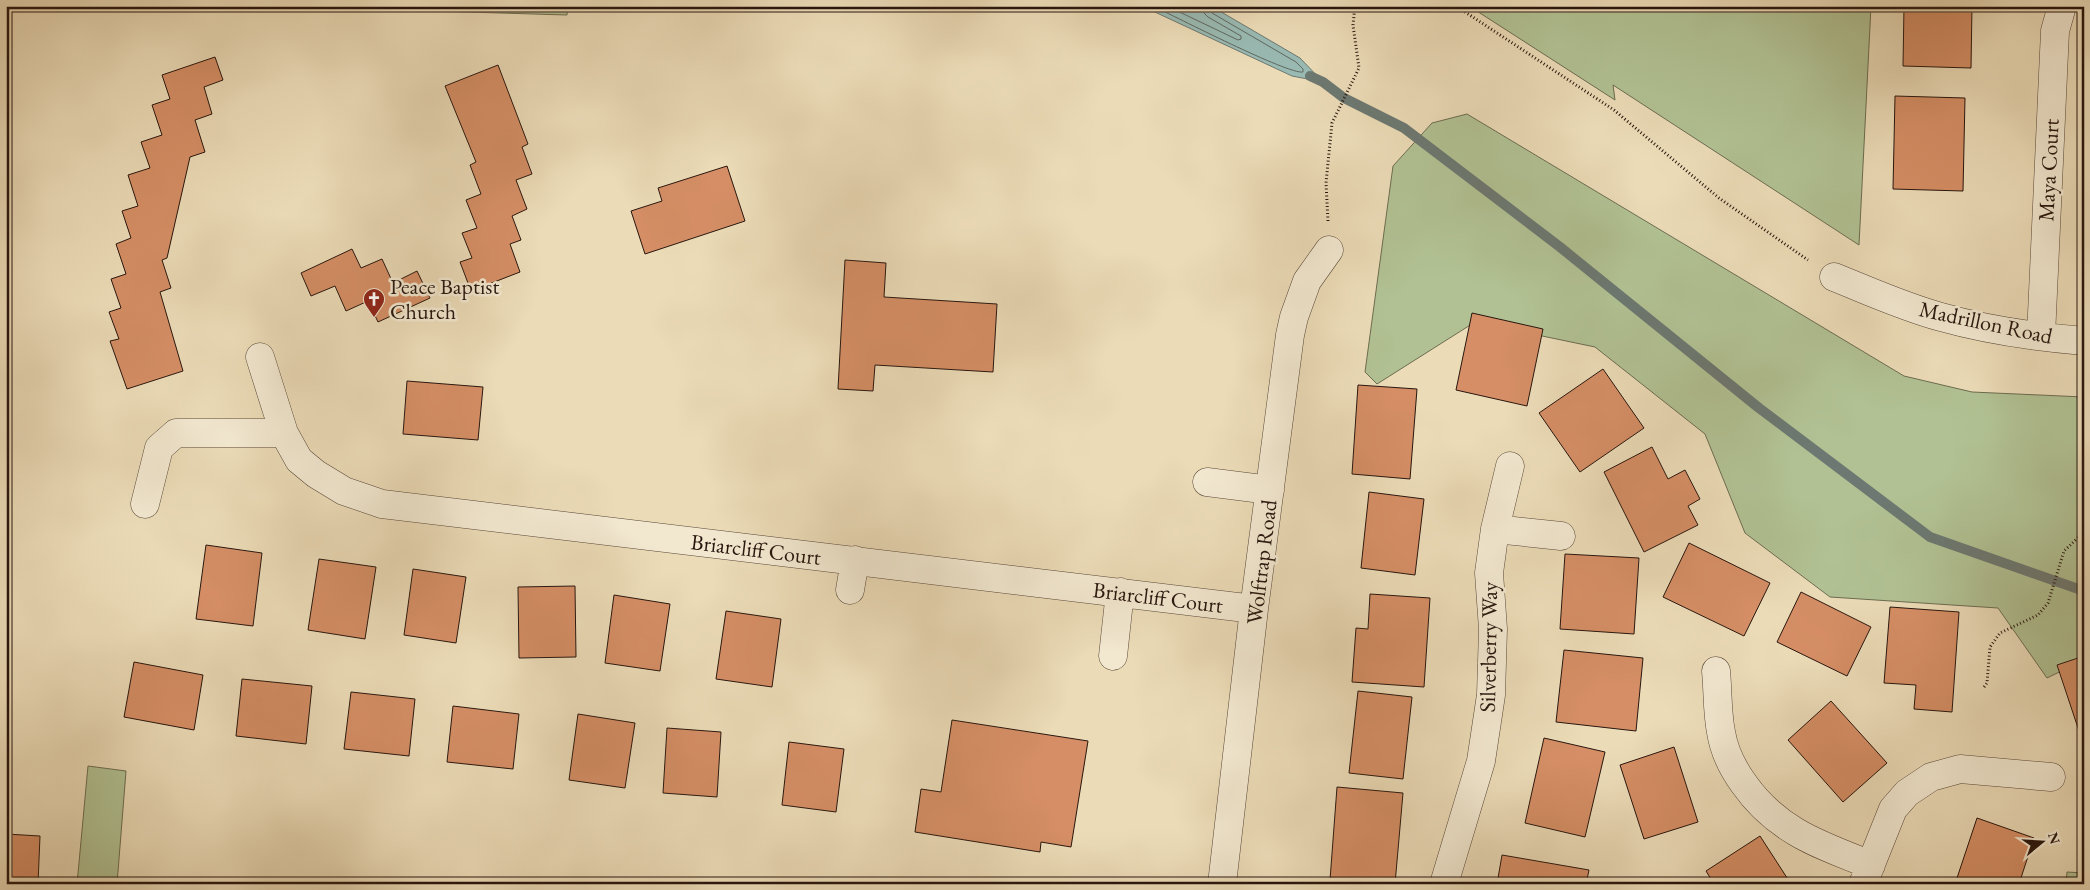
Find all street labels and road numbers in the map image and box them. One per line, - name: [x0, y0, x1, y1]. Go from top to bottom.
- street label: Maya Court: [2031, 118, 2066, 222]
- street label: Madrillon Road: [1917, 294, 2056, 351]
- street label: Wolftrap Road: [1239, 497, 1284, 626]
- street label: Briarcliff Court: [689, 527, 823, 572]
- street label: Briarcliff Court: [1091, 575, 1225, 620]
- street label: Silverberry Way: [1473, 581, 1504, 713]

